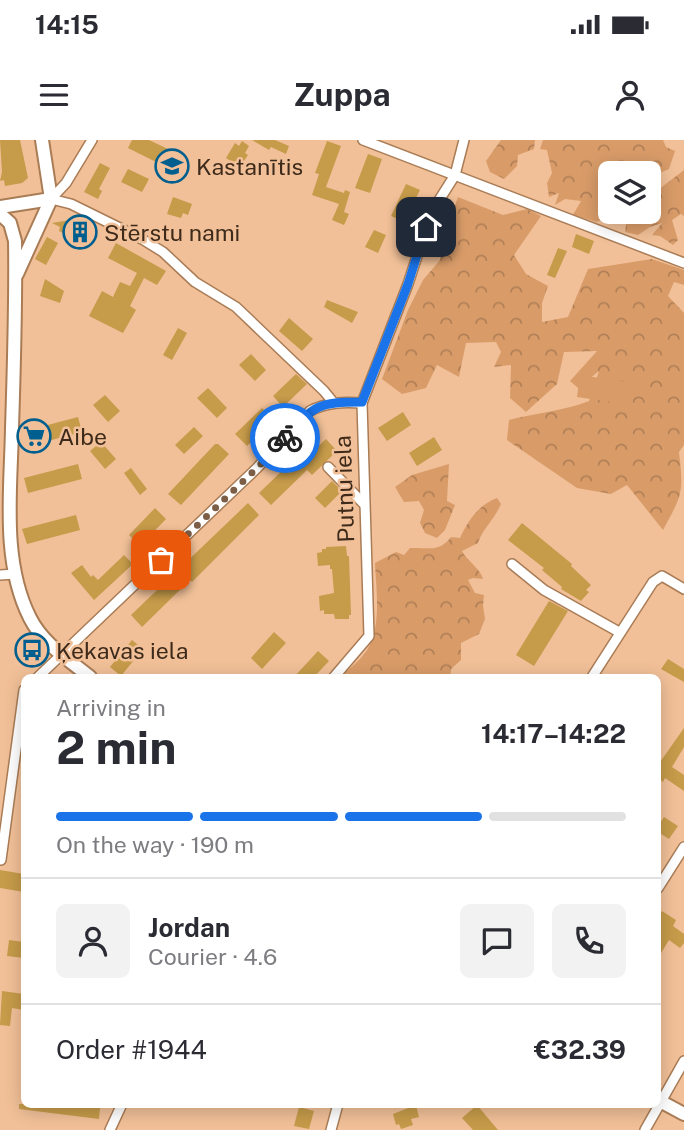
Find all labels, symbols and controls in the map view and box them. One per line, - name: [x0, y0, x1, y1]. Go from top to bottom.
- text: 14:15: [35, 9, 99, 40]
- icon: menu: [35, 76, 73, 114]
- text: Zuppa: [293, 76, 391, 113]
- icon: person: [611, 76, 649, 114]
- school or university icon: Kastanītis: [153, 147, 191, 185]
- place label: Kastanītis: [196, 153, 303, 180]
- map controls: [598, 161, 661, 224]
- button: layers: [598, 161, 661, 224]
- pin: [396, 197, 456, 257]
- icon: home: [407, 208, 445, 246]
- building icon: Stērstu nami: [61, 213, 99, 251]
- place label: Stērstu nami: [104, 219, 240, 246]
- courier: [250, 403, 320, 473]
- supermarket icon: Aibe: [15, 417, 53, 455]
- icon: bike: [266, 419, 304, 457]
- place label: Aibe: [58, 423, 107, 450]
- street label: Putnu iela: [329, 435, 359, 543]
- pin: [131, 530, 191, 590]
- icon: bag: [142, 541, 180, 579]
- bus stop icon: Ķekavas iela: [13, 631, 51, 669]
- place label: Ķekavas iela: [56, 637, 188, 664]
- text: Arriving in: [56, 694, 166, 721]
- text: 14:17–14:22: [481, 718, 626, 749]
- text: 2 min: [56, 720, 176, 774]
- text: On the way · 190 m: [56, 831, 254, 858]
- button: person: [56, 904, 130, 978]
- button: chat: [460, 904, 534, 978]
- button: phone: [552, 904, 626, 978]
- text: Jordan: [148, 912, 230, 943]
- text: Courier · 4.6: [148, 943, 277, 970]
- text: Order #1944: [56, 1034, 207, 1065]
- text: €32.39: [534, 1034, 626, 1065]

